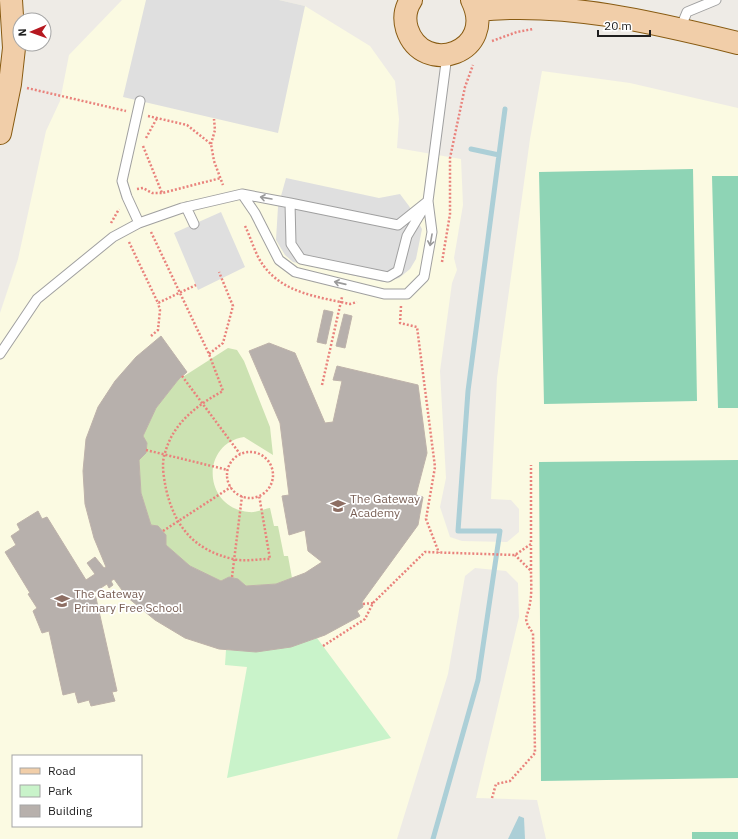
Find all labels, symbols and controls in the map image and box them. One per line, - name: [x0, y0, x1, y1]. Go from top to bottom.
- north arrow: [12, 12, 52, 52]
- scale bar: [598, 12, 650, 38]
- text: 20 m: [604, 18, 632, 33]
- text: N: [15, 28, 29, 37]
- one-way arrow: [260, 194, 273, 202]
- one-way arrow: [426, 233, 434, 246]
- one-way arrow: [334, 279, 347, 287]
- place label: The Gateway Academy: [350, 491, 420, 520]
- school or university icon: The Gateway Academy: [329, 497, 347, 515]
- place label: The Gateway Primary Free School: [74, 586, 182, 615]
- school or university icon: The Gateway Primary Free School: [53, 592, 71, 610]
- legend: [12, 755, 142, 827]
- text: Road: [48, 763, 76, 778]
- text: Park: [48, 783, 73, 798]
- text: Building: [48, 803, 93, 818]

